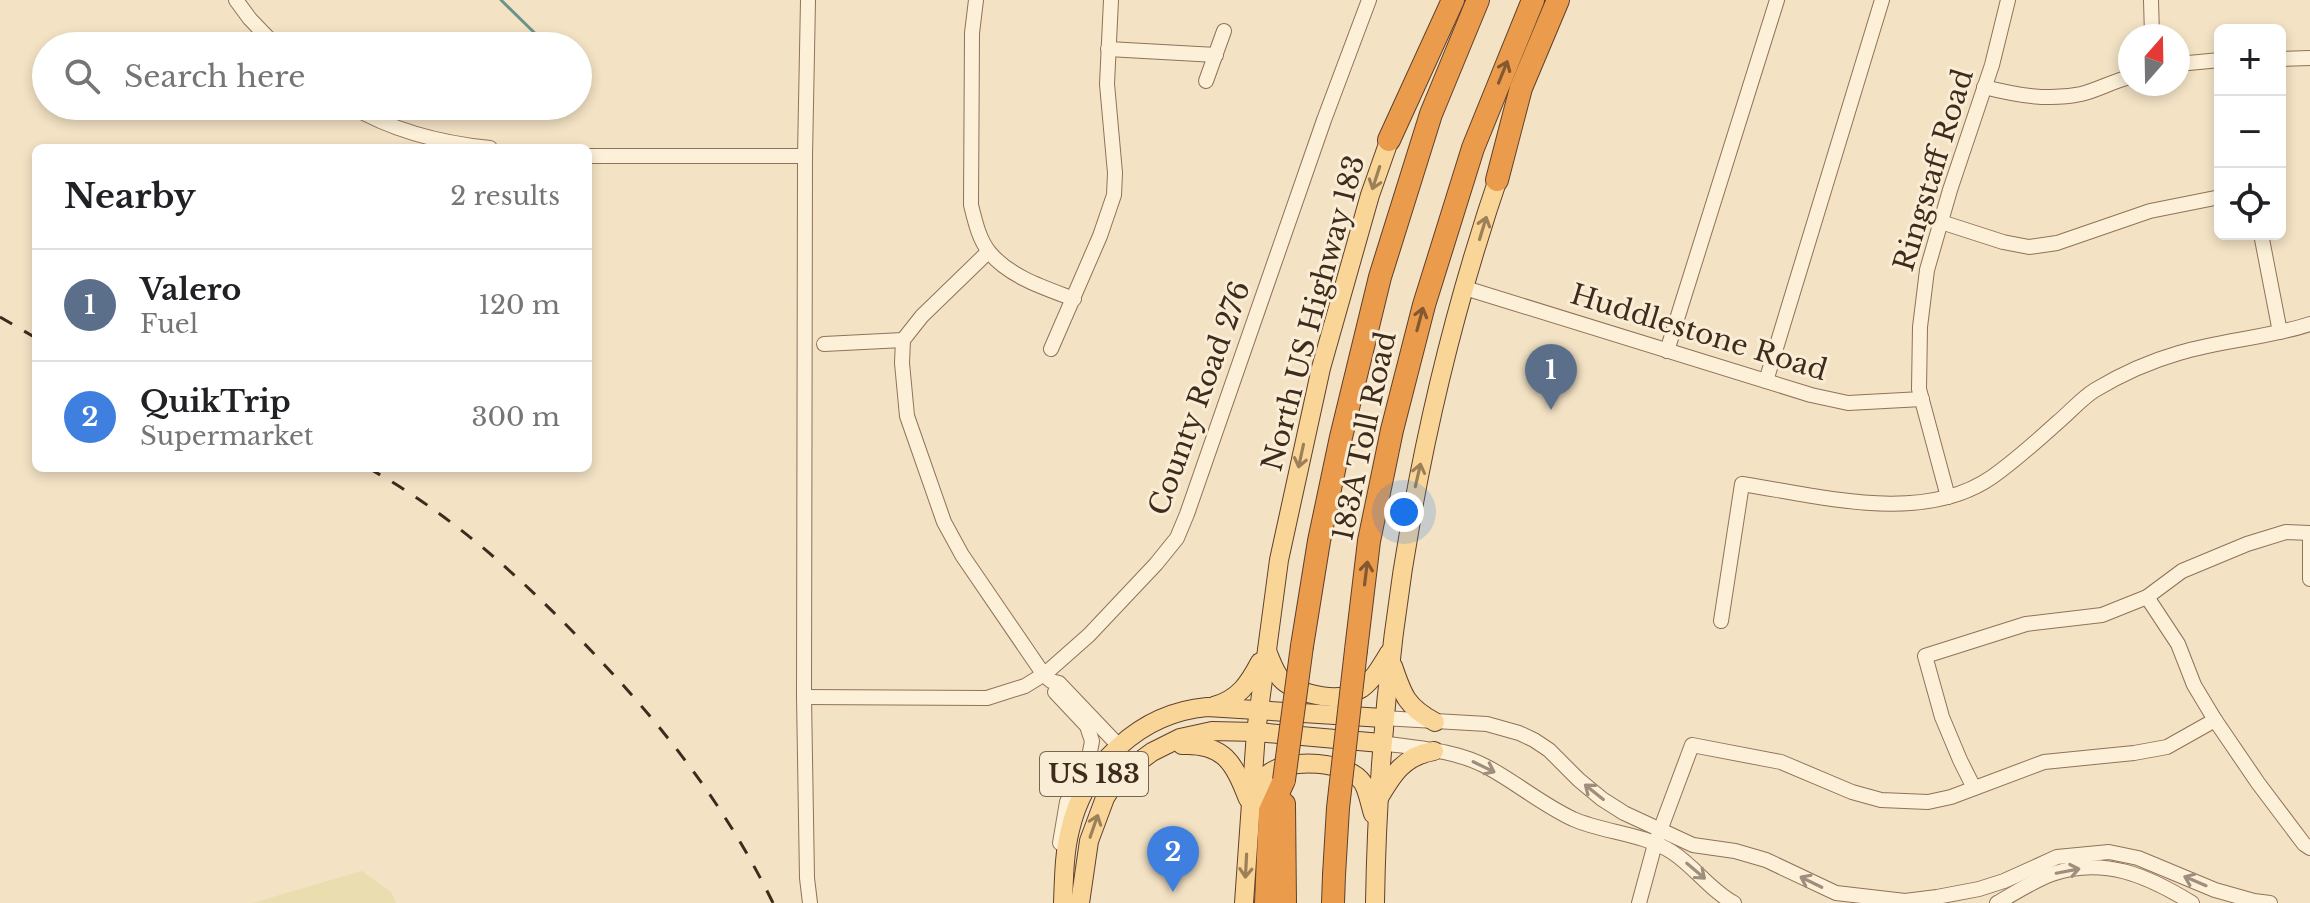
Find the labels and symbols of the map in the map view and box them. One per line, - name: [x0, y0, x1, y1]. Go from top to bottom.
- north arrow: [2118, 24, 2190, 96]
- one-way arrow: [1497, 60, 1511, 85]
- street label: Ringstaff Road: [1886, 65, 1981, 275]
- street label: North US Highway 183: [1254, 152, 1372, 475]
- one-way arrow: [1368, 165, 1383, 190]
- one-way arrow: [1476, 215, 1491, 241]
- street label: County Road 276: [1141, 276, 1258, 520]
- street label: Huddlestone Road: [1566, 277, 1832, 388]
- one-way arrow: [1414, 306, 1429, 332]
- street label: 183A Toll Road: [1325, 328, 1404, 544]
- pin: 1: [1525, 344, 1577, 410]
- one-way arrow: [1293, 442, 1308, 468]
- one-way arrow: [1411, 462, 1426, 488]
- your location: [1384, 492, 1424, 532]
- one-way arrow: [1358, 560, 1373, 587]
- road number: US 183: [1040, 752, 1148, 796]
- one-way arrow: [1471, 760, 1495, 775]
- one-way arrow: [1584, 783, 1605, 801]
- one-way arrow: [1087, 814, 1102, 839]
- pin: 2: [1147, 826, 1199, 892]
- one-way arrow: [1238, 852, 1253, 879]
- one-way arrow: [1686, 862, 1706, 880]
- one-way arrow: [2054, 863, 2080, 878]
- one-way arrow: [2183, 873, 2208, 888]
- one-way arrow: [1799, 874, 1823, 889]

